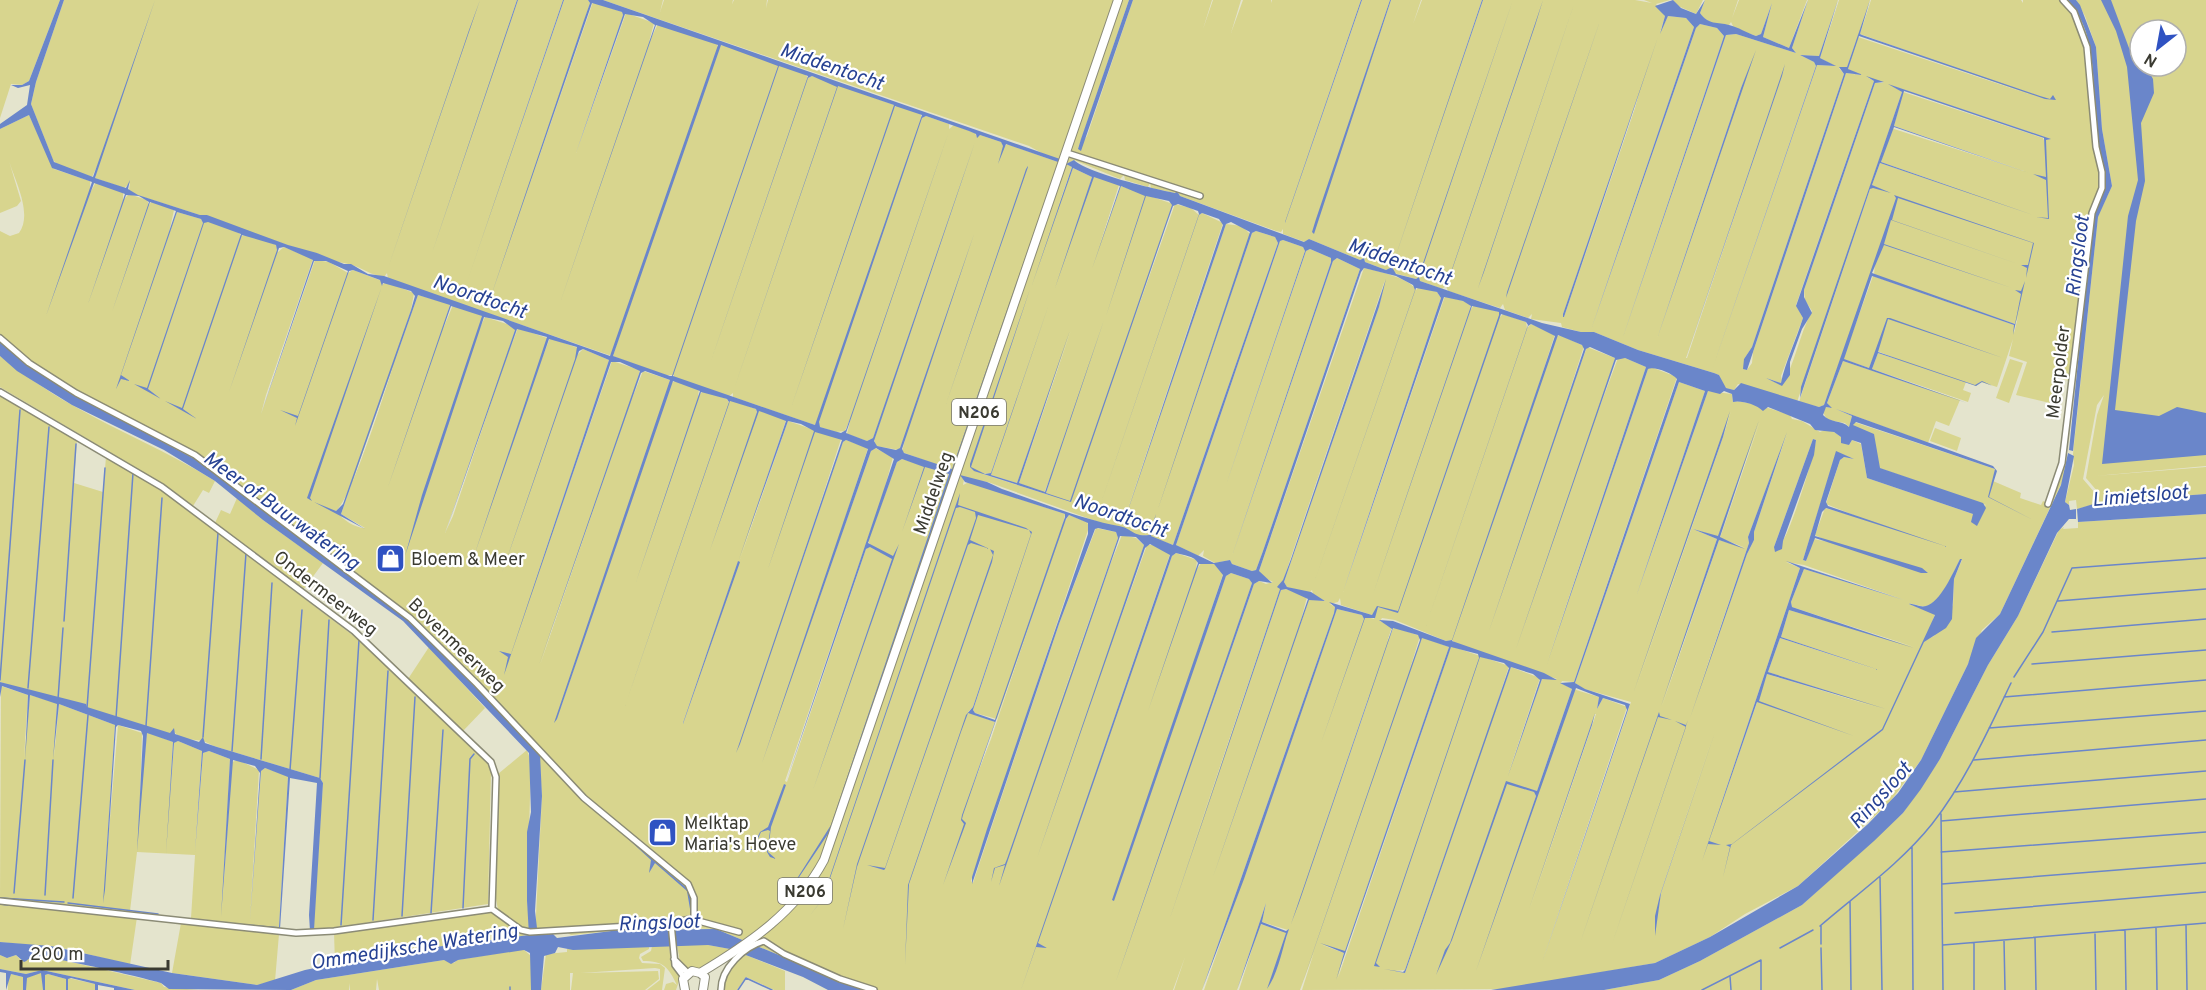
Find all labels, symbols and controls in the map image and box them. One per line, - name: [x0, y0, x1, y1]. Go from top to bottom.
- north arrow: [2128, 18, 2188, 78]
- water label: Middentocht: [776, 38, 887, 98]
- text: N: [2141, 48, 2161, 71]
- water label: Ringsloot: [2061, 213, 2097, 298]
- water label: Middentocht: [1344, 233, 1455, 293]
- water label: Noordtocht: [429, 270, 531, 326]
- street label: Meerpolder: [2042, 324, 2077, 420]
- road number: N206: [952, 399, 1006, 425]
- water label: Meer of Buurwatering: [198, 446, 365, 578]
- street label: Middelweg: [909, 449, 959, 538]
- water label: Limietsloot: [2091, 480, 2190, 514]
- water label: Noordtocht: [1070, 489, 1172, 545]
- shop icon: Bloem & Meer: [374, 543, 406, 575]
- street label: Ondermeerweg: [268, 546, 382, 642]
- place label: Bloem & Meer: [411, 549, 525, 572]
- street label: Bovenmeerweg: [402, 594, 509, 698]
- water label: Ringsloot: [1844, 757, 1919, 835]
- place label: Melktap Maria's Hoeve: [684, 813, 796, 857]
- shop icon: Melktap Maria's Hoeve: [647, 817, 679, 849]
- road number: N206: [778, 878, 832, 904]
- water label: Ringsloot: [618, 910, 701, 938]
- water label: Ommedijksche Watering: [309, 919, 521, 977]
- scale bar: [21, 933, 168, 971]
- text: 200 m: [30, 944, 83, 967]

